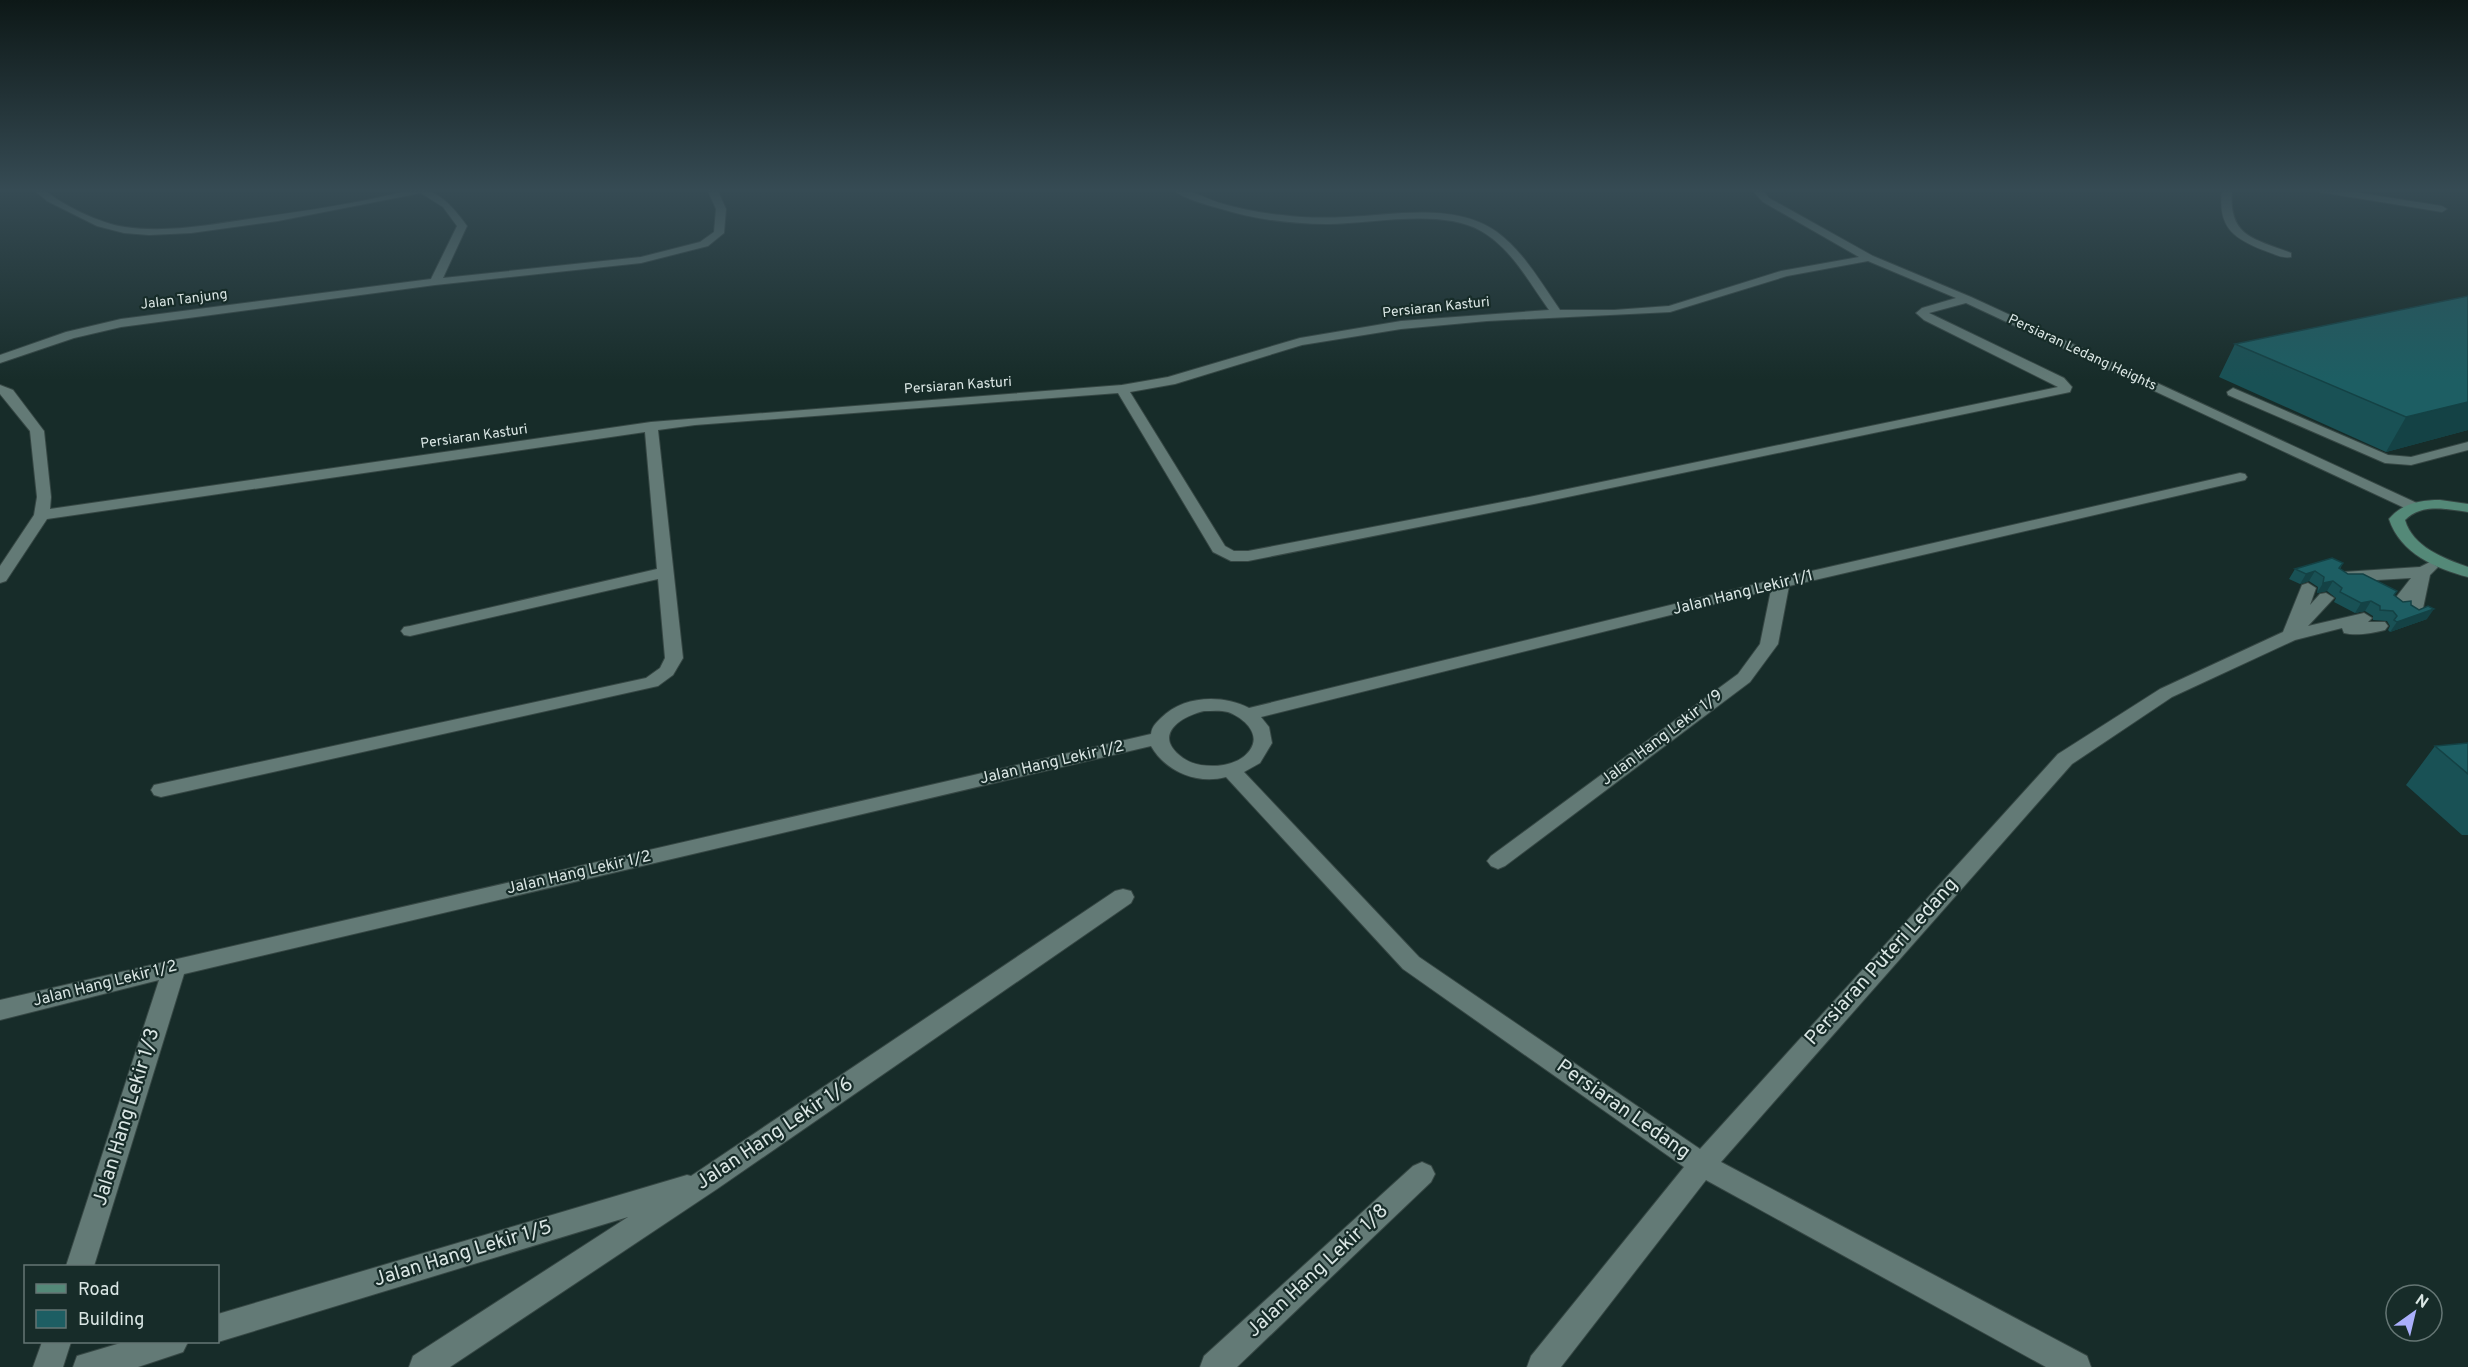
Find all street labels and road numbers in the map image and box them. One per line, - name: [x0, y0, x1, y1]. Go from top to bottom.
- street label: Jalan Tanjung: [140, 286, 228, 314]
- street label: Persiaran Kasturi: [1381, 294, 1491, 322]
- street label: Persiaran Ledang Heights: [2005, 311, 2159, 395]
- street label: Persiaran Kasturi: [903, 374, 1013, 398]
- street label: Persiaran Kasturi: [419, 421, 529, 453]
- street label: Jalan Hang Lekir 1/1: [1671, 566, 1815, 620]
- street label: Jalan Hang Lekir 1/9: [1597, 686, 1727, 790]
- street label: Jalan Hang Lekir 1/2: [978, 737, 1126, 789]
- street label: Jalan Hang Lekir 1/2: [505, 847, 653, 899]
- street label: Persiaran Puteri Ledang: [1800, 873, 1964, 1051]
- street label: Jalan Hang Lekir 1/2: [31, 956, 179, 1012]
- street label: Jalan Hang Lekir 1/3: [88, 1025, 166, 1209]
- street label: Persiaran Ledang: [1551, 1054, 1695, 1166]
- street label: Jalan Hang Lekir 1/6: [691, 1072, 859, 1196]
- street label: Jalan Hang Lekir 1/8: [1242, 1198, 1394, 1344]
- street label: Jalan Hang Lekir 1/5: [371, 1215, 555, 1293]

